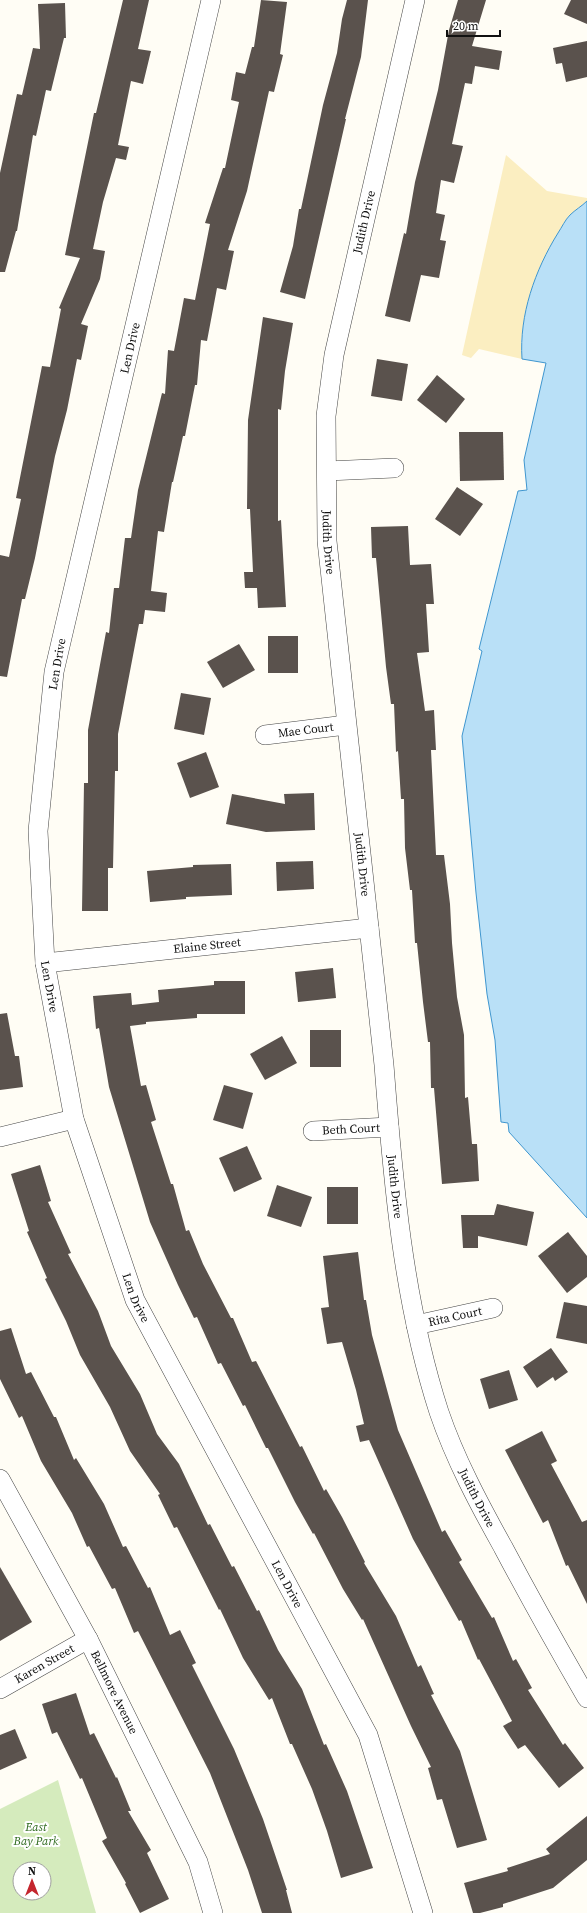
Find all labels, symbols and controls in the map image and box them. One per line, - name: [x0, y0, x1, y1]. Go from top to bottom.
- scale bar: [447, 12, 500, 38]
- text: 20 m: [453, 18, 479, 34]
- street label: Judith Drive: [349, 189, 379, 256]
- street label: Len Drive: [116, 321, 144, 375]
- street label: Judith Drive: [319, 509, 339, 575]
- street label: Len Drive: [45, 637, 69, 691]
- street label: Mae Court: [277, 719, 334, 741]
- street label: Judith Drive: [351, 831, 374, 897]
- street label: Elaine Street: [173, 934, 242, 957]
- street label: Len Drive: [37, 959, 62, 1014]
- street label: Beth Court: [322, 1119, 380, 1139]
- street label: Judith Drive: [383, 1153, 406, 1220]
- street label: Len Drive: [119, 1271, 154, 1325]
- street label: Rita Court: [427, 1303, 483, 1330]
- street label: Judith Drive: [455, 1465, 499, 1530]
- street label: Len Drive: [268, 1557, 307, 1611]
- street label: Karen Street: [12, 1640, 77, 1687]
- street label: Bellmore Avenue: [87, 1648, 142, 1737]
- park label: East Bay Park: [12, 1819, 59, 1849]
- north arrow: [12, 1861, 52, 1901]
- text: N: [28, 1864, 36, 1879]

